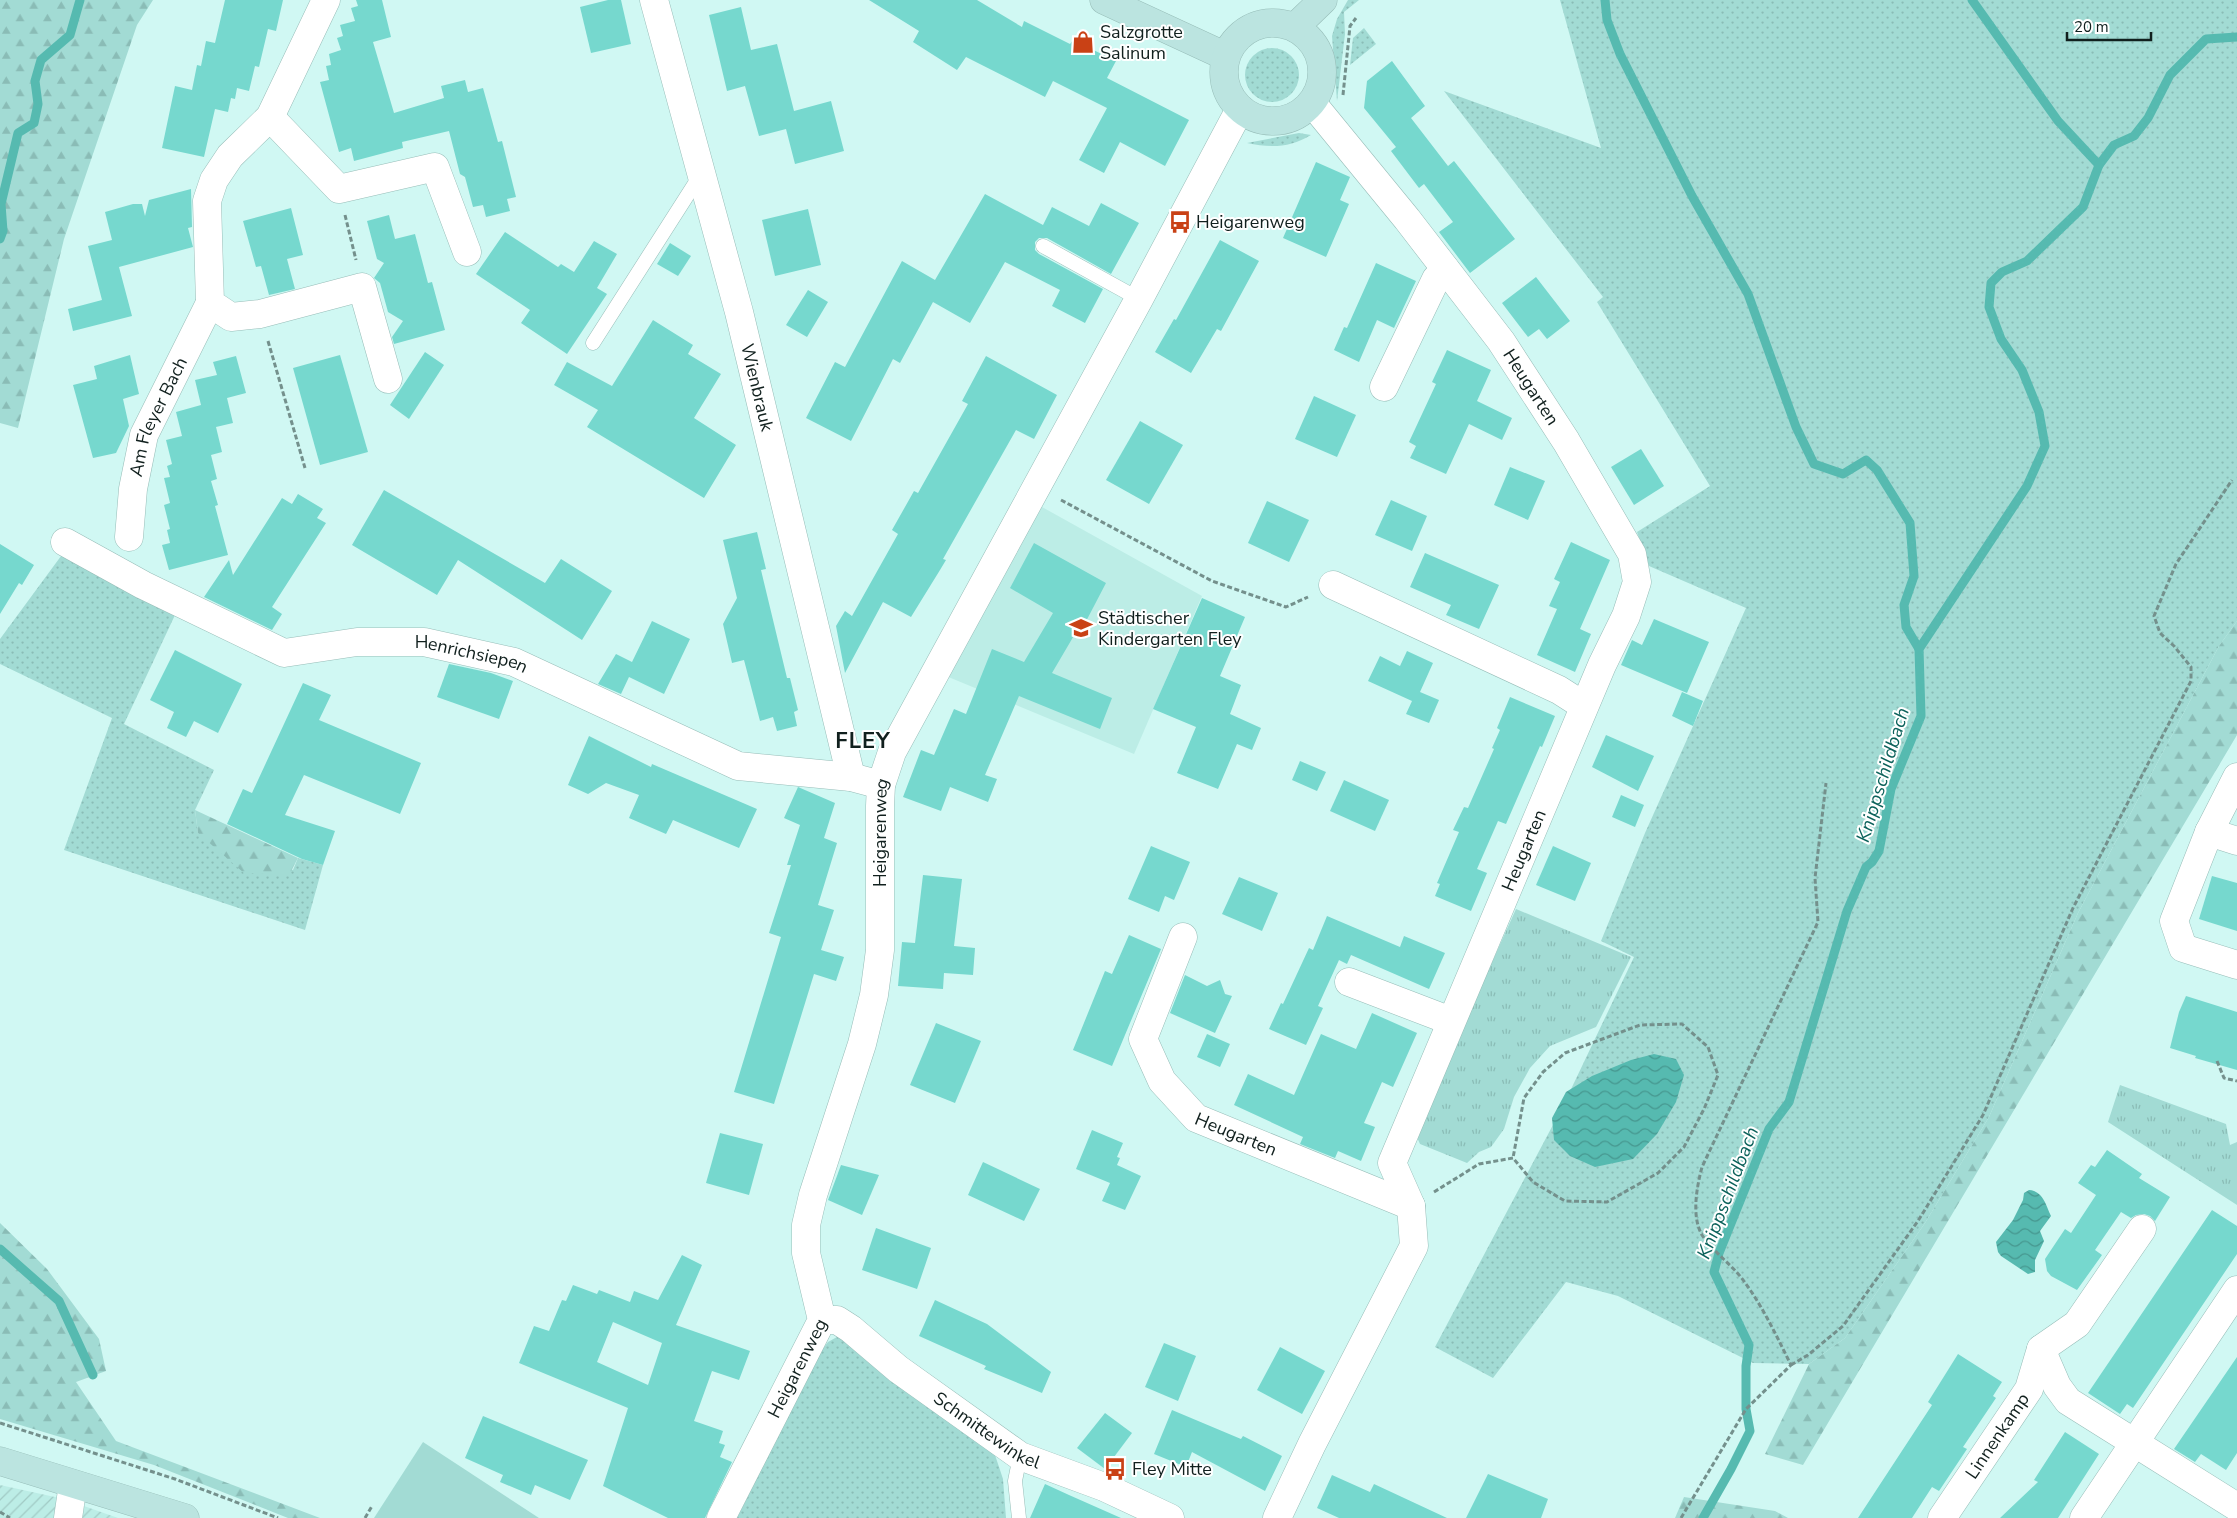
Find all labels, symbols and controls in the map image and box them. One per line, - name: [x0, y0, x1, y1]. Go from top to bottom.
- scale bar: [2067, 10, 2151, 42]
- text: 20 m: [2074, 17, 2109, 37]
- place label: Salzgrotte Salinum: [1100, 20, 1183, 65]
- shop icon: Salzgrotte Salinum: [1070, 29, 1096, 55]
- bus stop icon: Heigarenweg: [1167, 209, 1193, 235]
- place label: Heigarenweg: [1196, 210, 1305, 234]
- street label: Wienbrauk: [735, 341, 780, 435]
- street label: Heugarten: [1497, 344, 1565, 430]
- street label: Am Fleyer Bach: [124, 353, 193, 479]
- place label: Städtischer Kindergarten Fley: [1098, 606, 1242, 651]
- school or university icon: Städtischer Kindergarten Fley: [1068, 615, 1094, 641]
- street label: Henrichsiepen: [415, 630, 532, 679]
- water label: Knippschildbach: [1850, 704, 1916, 846]
- district label: FLEY: [835, 726, 891, 756]
- street label: Heigarenweg: [868, 775, 895, 887]
- street label: Heugarten: [1496, 806, 1552, 895]
- street label: Heugarten: [1191, 1107, 1280, 1162]
- water label: Knippschildbach: [1691, 1123, 1765, 1263]
- street label: Heigarenweg: [762, 1314, 833, 1422]
- street label: Schmittewinkel: [929, 1386, 1044, 1475]
- street label: Linnenkamp: [1960, 1388, 2035, 1484]
- bus stop icon: Fley Mitte: [1102, 1456, 1128, 1482]
- place label: Fley Mitte: [1132, 1457, 1212, 1481]

